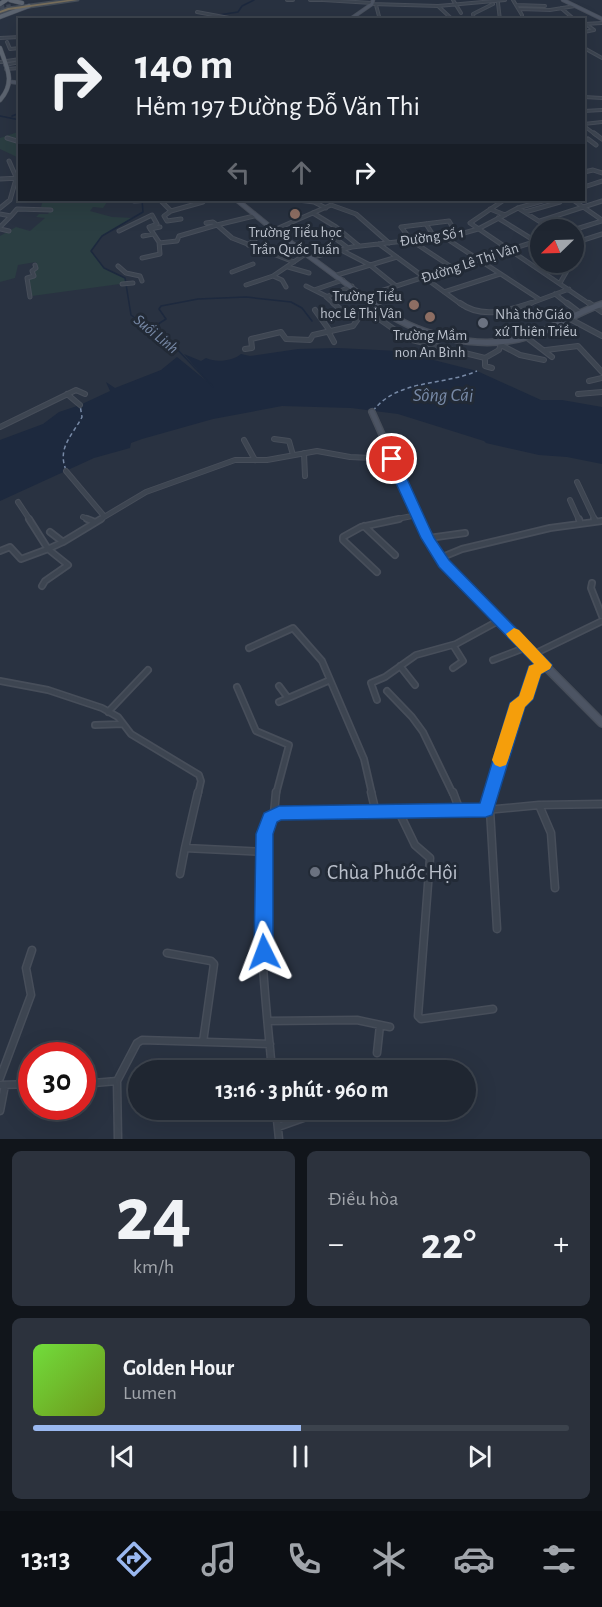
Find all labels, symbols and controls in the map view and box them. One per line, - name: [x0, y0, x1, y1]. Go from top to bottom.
- icon: right: [36, 42, 114, 120]
- text: 140 m: [135, 44, 233, 86]
- text: Hẻm 197 Đường Đỗ Văn Thi: [135, 93, 420, 120]
- icon: left: [222, 156, 255, 189]
- icon: ahead: [285, 156, 318, 189]
- icon: right: [348, 156, 381, 189]
- marker: Trường Tiểu học Trần Quốc Tuấn: [288, 207, 302, 221]
- north arrow: [530, 219, 584, 273]
- map controls: [530, 219, 584, 273]
- place label: Trường Tiểu học Trần Quốc Tuấn: [248, 224, 342, 257]
- street label: Đường Số 1: [399, 225, 465, 249]
- street label: Đường Lê Thị Vân: [419, 240, 521, 286]
- place label: Trường Tiểu học Lê Thị Vân: [320, 288, 402, 321]
- marker: Trường Tiểu học Lê Thị Vân: [407, 298, 421, 312]
- place label: Nhà thờ Giáo xứ Thiên Triều: [495, 307, 578, 339]
- marker: Trường Mầm non An Bình: [423, 310, 437, 324]
- water label: Suối Linh: [131, 311, 181, 357]
- marker: Nhà thờ Giáo xứ Thiên Triều: [476, 316, 490, 330]
- place label: Trường Mầm non An Bình: [393, 328, 467, 360]
- water label: Sông Cái: [413, 385, 473, 405]
- pin: [366, 433, 417, 484]
- icon: arrive: [375, 442, 408, 475]
- place label: Chùa Phước Hội: [327, 862, 458, 883]
- marker: Chùa Phước Hội: [308, 865, 322, 879]
- position arrow: [232, 920, 296, 984]
- speed limit sign: 30: [18, 1042, 96, 1120]
- text: 13:16 · 3 phút · 960 m: [216, 1079, 389, 1101]
- text: 24: [116, 1177, 191, 1255]
- text: Điều hòa: [328, 1189, 398, 1209]
- text: 22°: [421, 1222, 476, 1267]
- text: −: [328, 1228, 344, 1261]
- text: +: [553, 1228, 569, 1261]
- text: km/h: [133, 1257, 174, 1277]
- text: Golden Hour: [123, 1357, 234, 1379]
- text: Lumen: [123, 1383, 177, 1403]
- icon: previous: [106, 1440, 139, 1473]
- icon: pause: [284, 1440, 317, 1473]
- icon: next: [463, 1440, 496, 1473]
- icon: directions: [113, 1538, 155, 1580]
- icon: music: [198, 1538, 240, 1580]
- icon: phone: [283, 1538, 325, 1580]
- icon: climate: [368, 1538, 410, 1580]
- icon: car: [453, 1538, 495, 1580]
- icon: filters: [538, 1538, 580, 1580]
- text: 13:13: [22, 1545, 70, 1572]

